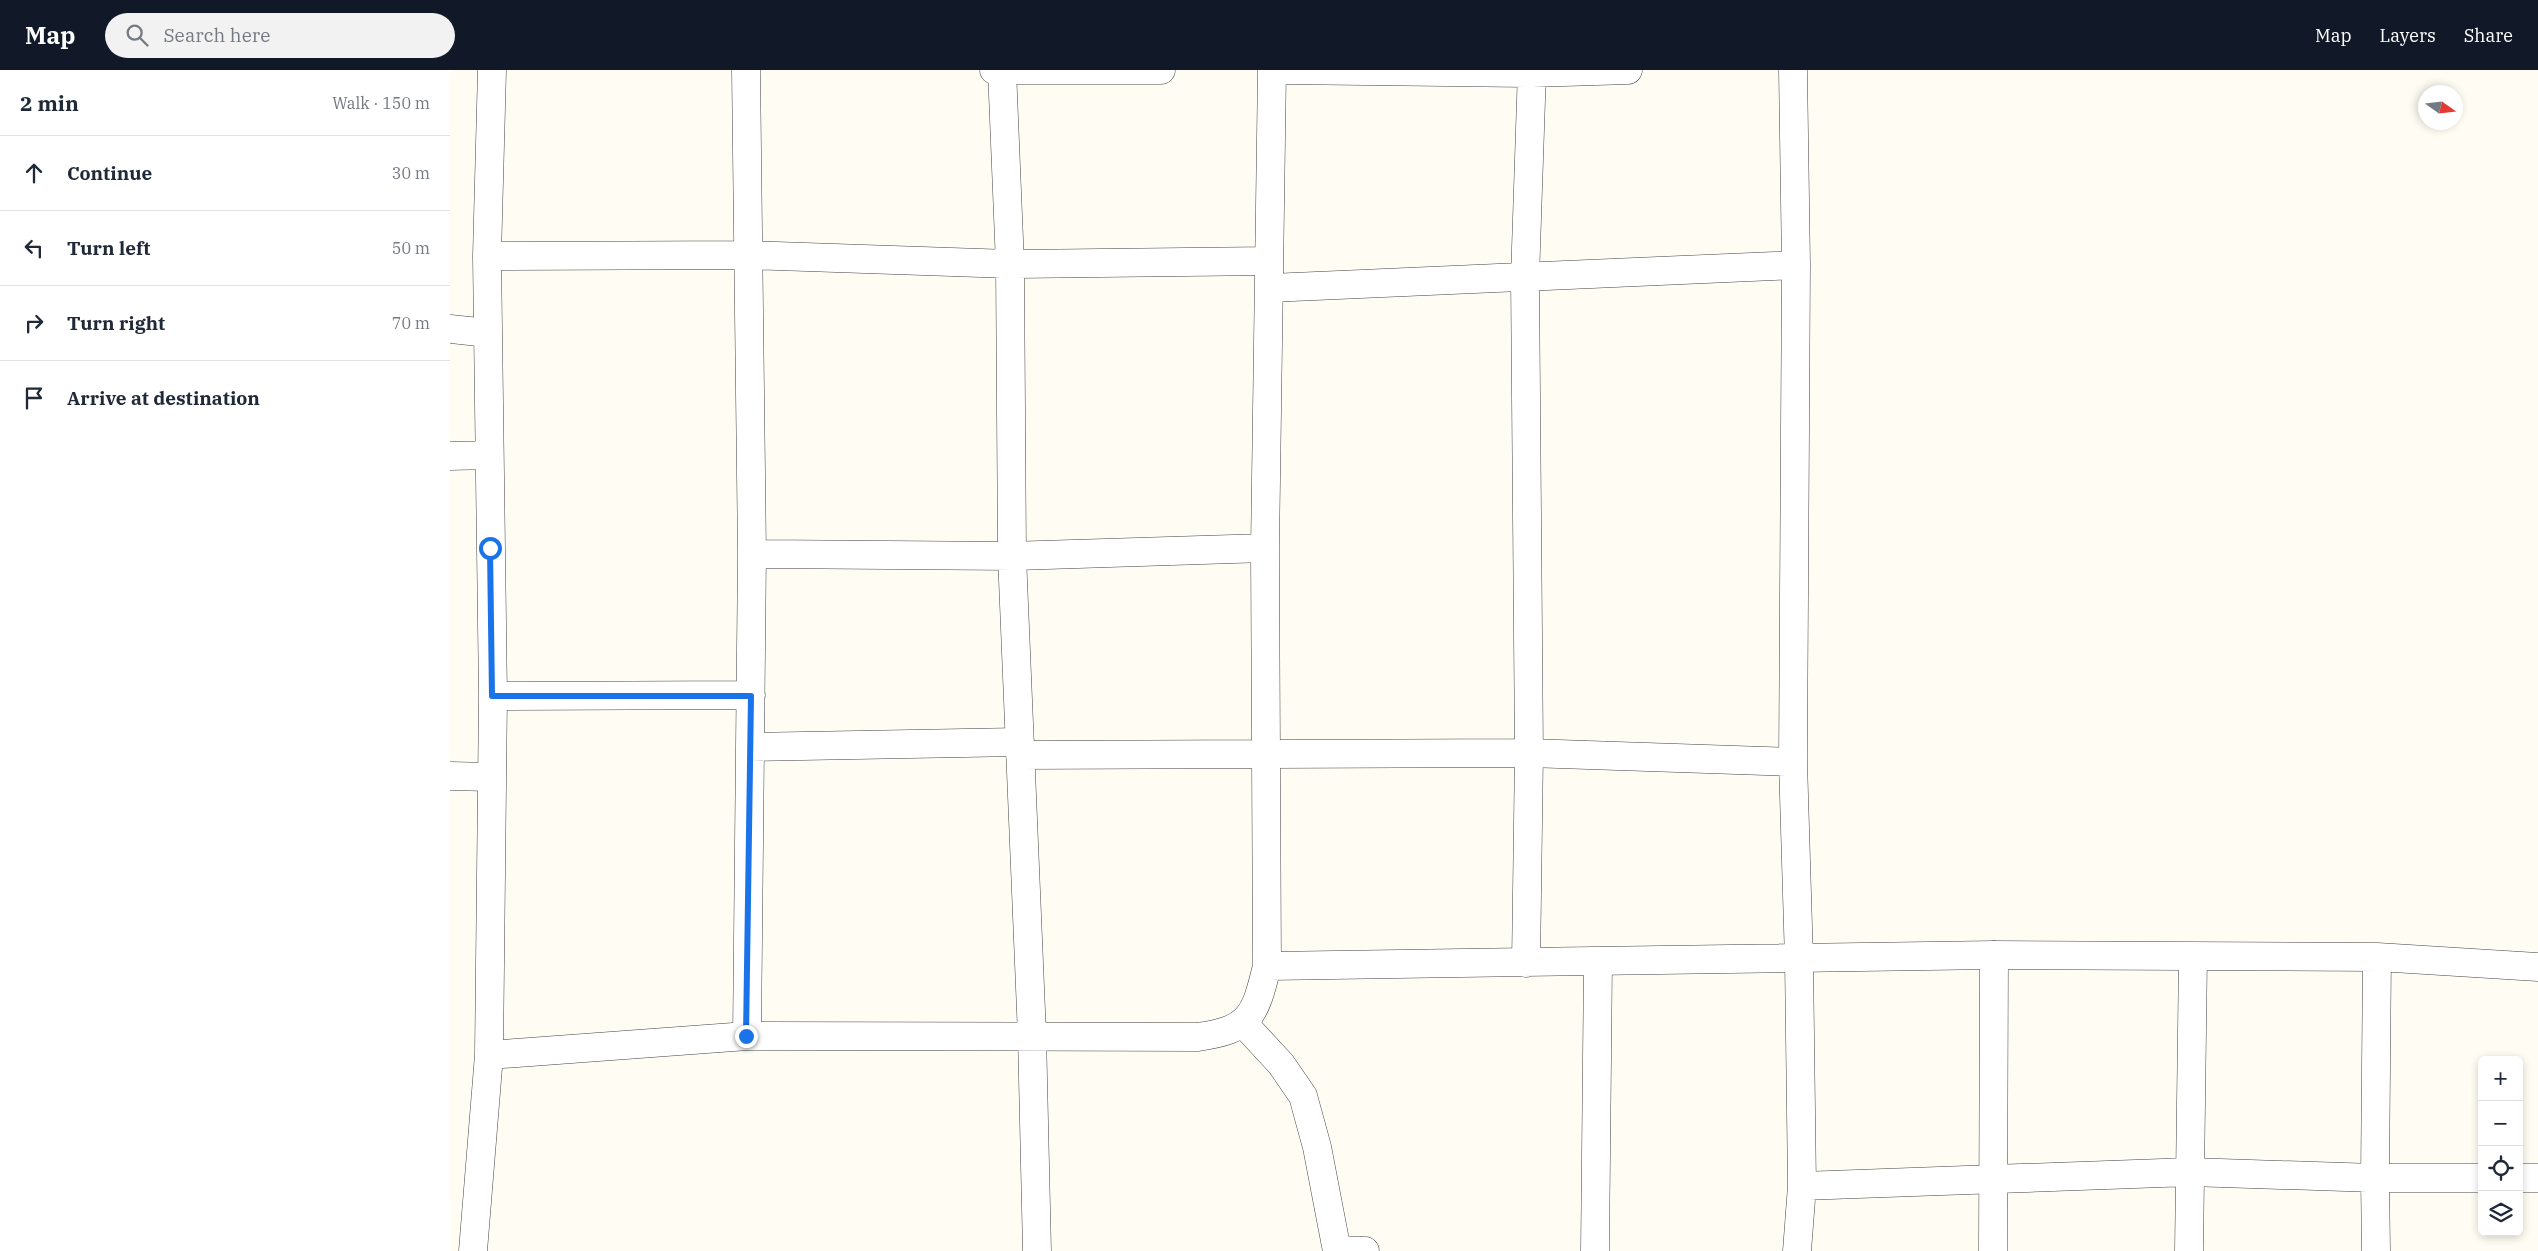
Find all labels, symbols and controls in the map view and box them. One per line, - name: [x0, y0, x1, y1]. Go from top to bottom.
- search box: [105, 13, 455, 58]
- text: Map: [25, 19, 75, 51]
- icon: search: [123, 21, 151, 49]
- text: Search here: [163, 23, 270, 47]
- text: Map: [2315, 24, 2352, 47]
- text: Layers: [2380, 24, 2436, 47]
- text: Share: [2464, 24, 2513, 47]
- north arrow: [2418, 85, 2463, 130]
- text: 2 min: [20, 89, 79, 117]
- text: Walk · 150 m: [332, 93, 430, 113]
- icon: ahead: [20, 159, 48, 187]
- text: Continue: [67, 161, 152, 185]
- text: 30 m: [392, 163, 430, 183]
- icon: left: [20, 234, 48, 262]
- text: Turn left: [67, 236, 150, 260]
- text: 50 m: [392, 238, 430, 258]
- icon: right: [20, 309, 48, 337]
- text: Turn right: [67, 311, 165, 335]
- text: 70 m: [392, 313, 430, 333]
- icon: arrive: [20, 384, 48, 412]
- text: Arrive at destination: [67, 386, 260, 410]
- route start: [479, 537, 502, 560]
- route end: [735, 1025, 758, 1048]
- map controls: [2478, 1056, 2523, 1236]
- button: +: [2478, 1056, 2523, 1101]
- button: −: [2478, 1101, 2523, 1146]
- button: locate: [2478, 1146, 2523, 1191]
- button: layers: [2478, 1191, 2523, 1236]

